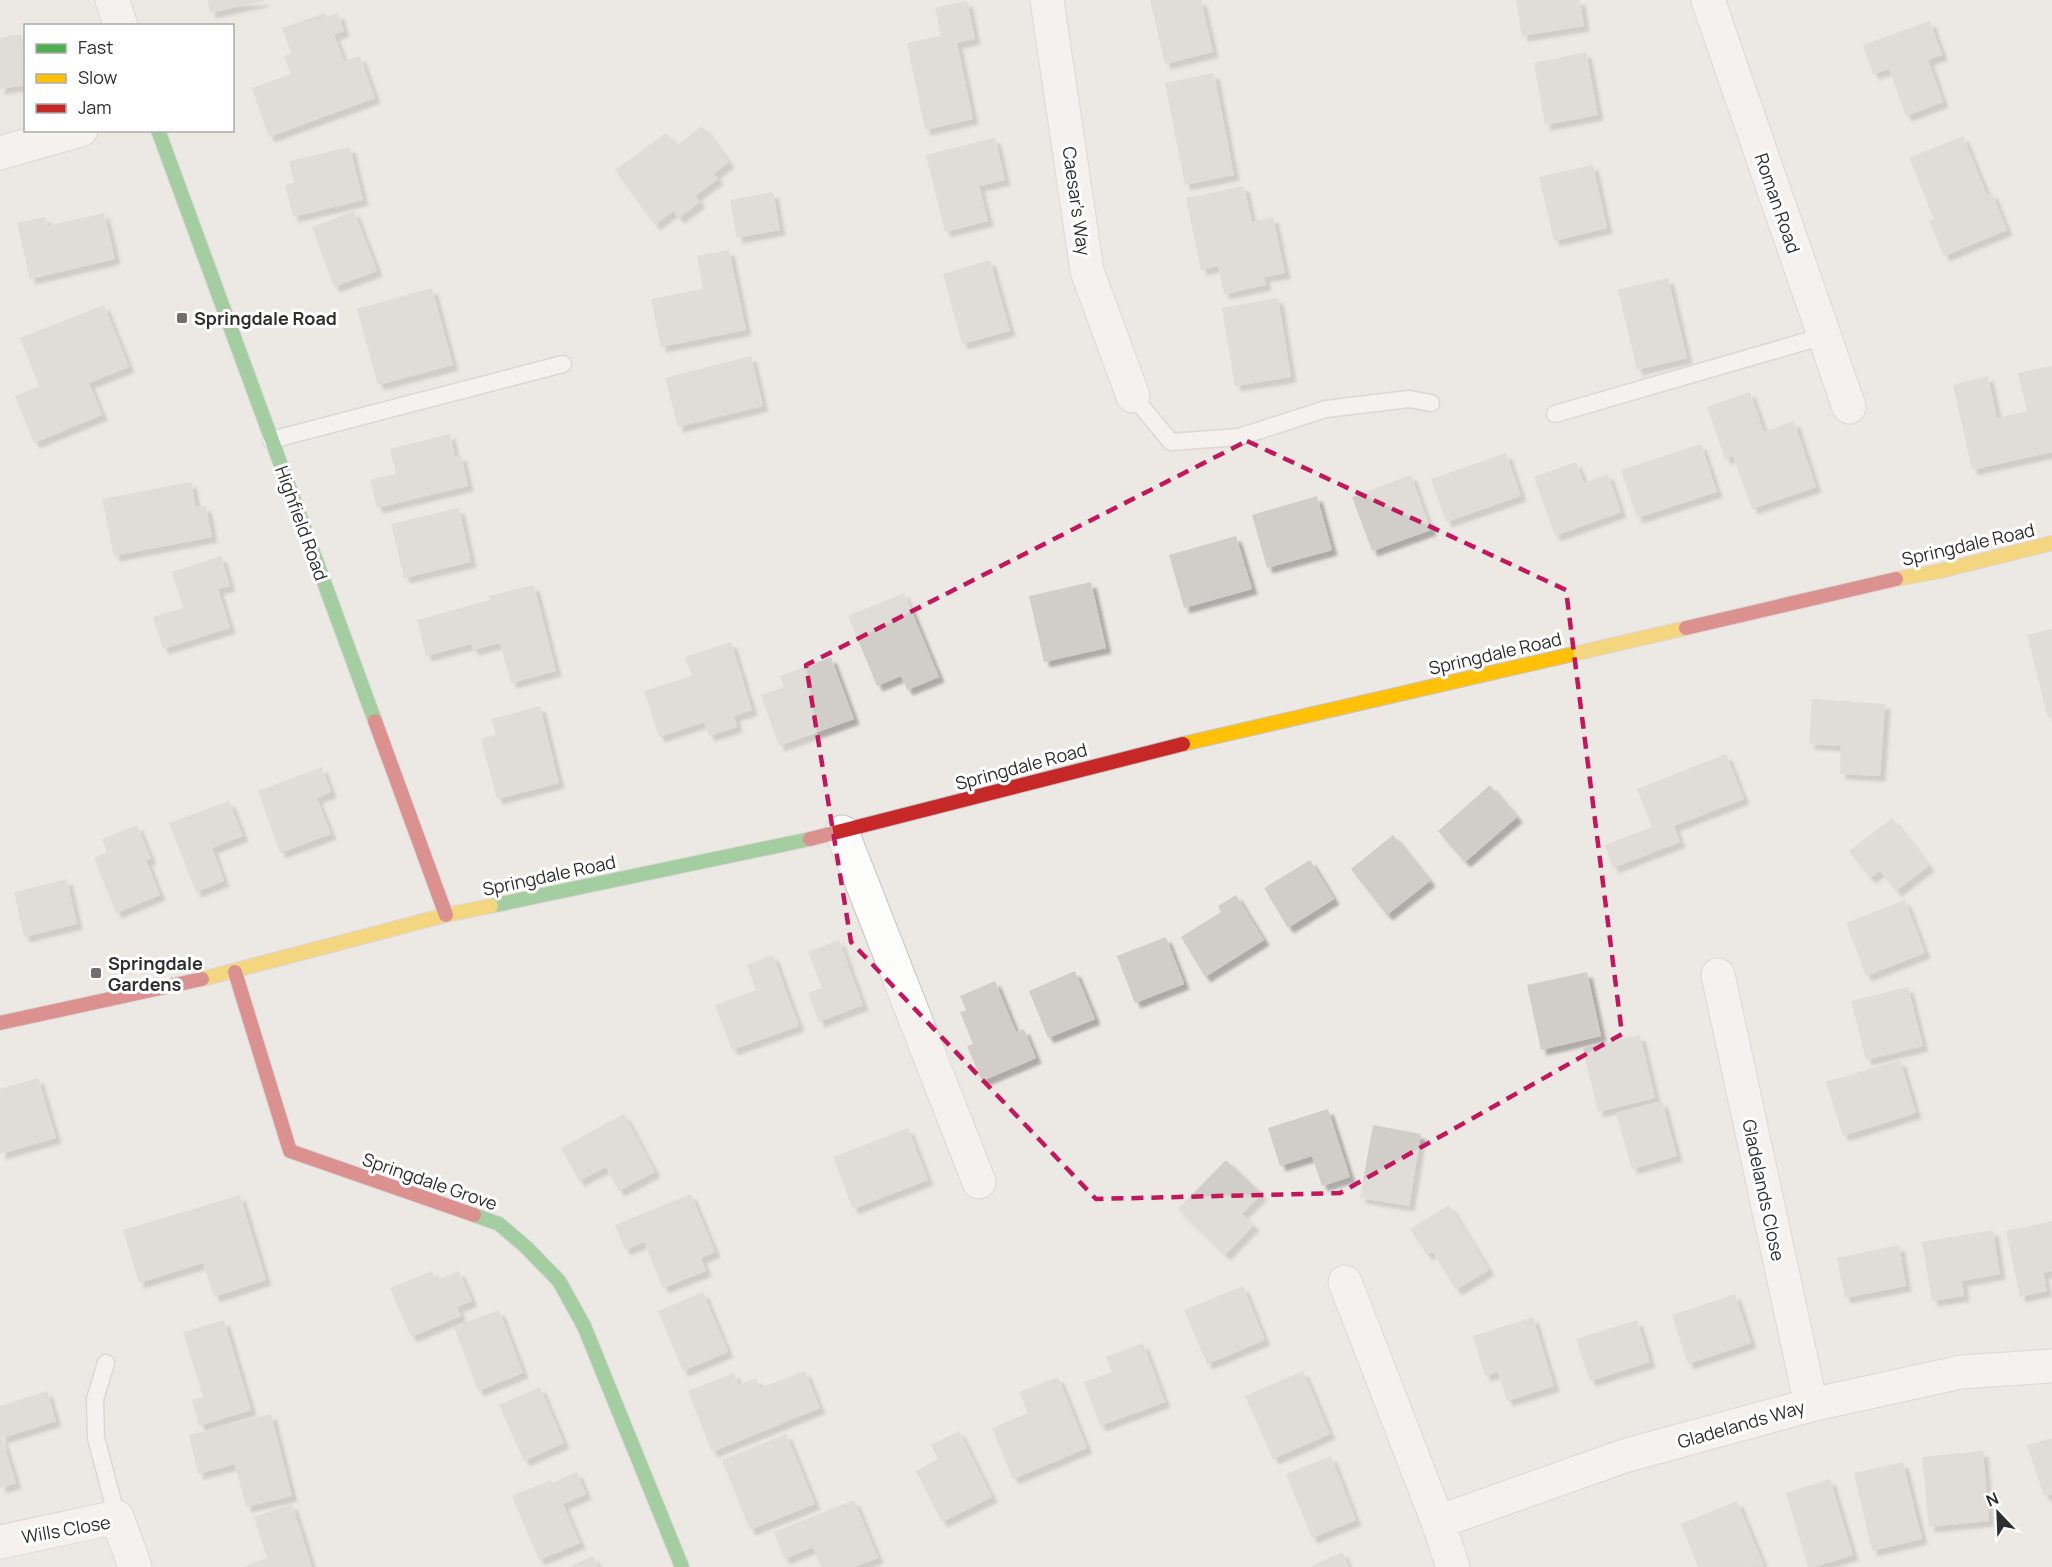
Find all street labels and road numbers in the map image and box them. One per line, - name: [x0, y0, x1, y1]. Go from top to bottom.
- street label: Caesar's Way: [1057, 145, 1097, 258]
- street label: Roman Road: [1750, 150, 1806, 256]
- street label: Highfield Road: [270, 462, 334, 584]
- street label: Springdale Road: [1899, 517, 2037, 571]
- street label: Springdale Road: [1426, 626, 1564, 680]
- street label: Springdale Road: [952, 737, 1090, 795]
- street label: Springdale Road: [480, 849, 618, 901]
- street label: Gladelands Close: [1737, 1117, 1791, 1263]
- street label: Springdale Grove: [359, 1147, 501, 1215]
- street label: Gladelands Way: [1674, 1394, 1808, 1454]
- street label: Wills Close: [20, 1509, 112, 1549]

